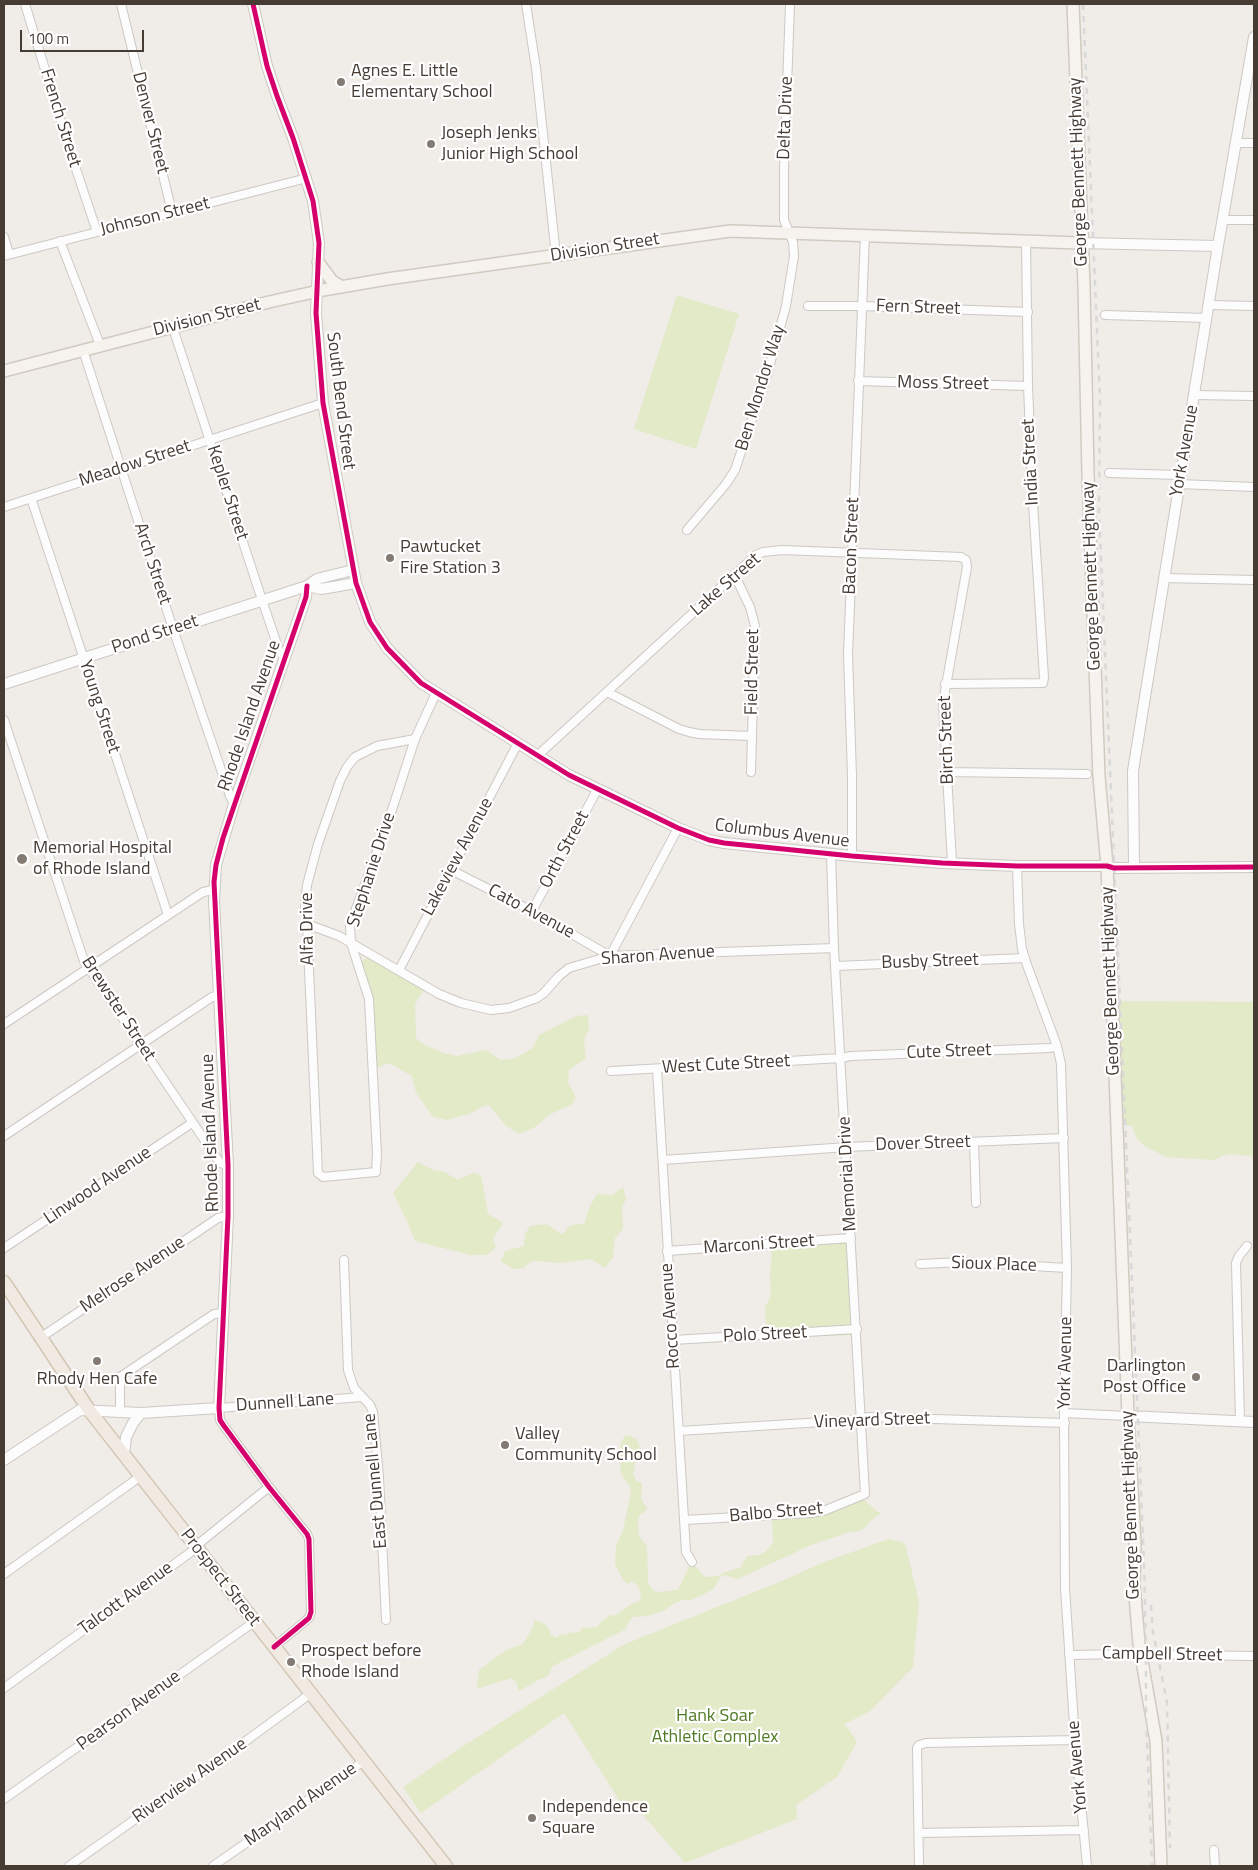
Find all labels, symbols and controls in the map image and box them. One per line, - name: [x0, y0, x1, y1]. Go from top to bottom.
- scale bar: [22, 20, 146, 52]
- text: 100 m: [28, 27, 69, 50]
- place label: Agnes E. Little Elementary School: [351, 61, 493, 104]
- street label: French Street: [35, 66, 85, 170]
- street label: Denver Street: [127, 70, 173, 176]
- marker: Agnes E. Little Elementary School: [335, 76, 347, 88]
- street label: Delta Drive: [774, 76, 798, 160]
- street label: George Bennett Highway: [1065, 77, 1093, 267]
- place label: Joseph Jenks Junior High School: [441, 123, 578, 166]
- marker: Joseph Jenks Junior High School: [425, 138, 437, 150]
- street label: Johnson Street: [98, 193, 212, 241]
- street label: Division Street: [549, 229, 661, 267]
- street label: Division Street: [151, 294, 263, 342]
- street label: Fern Street: [875, 296, 961, 320]
- street label: Ben Mondor Way: [732, 322, 790, 454]
- street label: South Bend Street: [321, 331, 359, 471]
- street label: Moss Street: [897, 372, 989, 396]
- street label: York Avenue: [1166, 403, 1204, 499]
- street label: India Street: [1018, 418, 1044, 506]
- street label: Meadow Street: [76, 436, 194, 492]
- street label: Kepler Street: [202, 443, 252, 543]
- street label: George Bennett Highway: [1078, 481, 1106, 671]
- street label: Bacon Street: [840, 497, 864, 595]
- street label: Arch Street: [129, 520, 175, 608]
- place label: Pawtucket Fire Station 3: [400, 537, 501, 580]
- street label: Lake Street: [687, 549, 765, 621]
- marker: Pawtucket Fire Station 3: [384, 552, 396, 564]
- street label: Pond Street: [109, 611, 201, 659]
- street label: Field Street: [741, 629, 765, 715]
- street label: Rhode Island Avenue: [214, 638, 286, 794]
- street label: Young Street: [74, 658, 124, 756]
- street label: Birch Street: [935, 695, 959, 785]
- street label: Lakeview Avenue: [418, 794, 498, 920]
- street label: Orth Street: [536, 808, 594, 892]
- street label: Stephanie Drive: [343, 810, 401, 930]
- street label: Columbus Avenue: [713, 815, 851, 853]
- place label: Memorial Hospital of Rhode Island: [33, 838, 172, 881]
- marker: Memorial Hospital of Rhode Island: [15, 852, 29, 866]
- street label: Cato Avenue: [484, 880, 578, 944]
- street label: George Bennett Highway: [1097, 886, 1125, 1076]
- street label: Alfa Drive: [297, 892, 319, 966]
- street label: Sharon Avenue: [600, 941, 716, 971]
- street label: Busby Street: [881, 950, 979, 974]
- street label: Brewster Street: [76, 953, 160, 1065]
- street label: Cute Street: [906, 1040, 992, 1064]
- street label: West Cute Street: [661, 1051, 791, 1079]
- street label: Rhode Island Avenue: [197, 1054, 225, 1212]
- street label: Memorial Drive: [834, 1116, 862, 1232]
- street label: Dover Street: [875, 1132, 971, 1156]
- street label: Linwood Avenue: [40, 1142, 156, 1230]
- street label: Marconi Street: [703, 1230, 815, 1260]
- street label: Melrose Avenue: [77, 1232, 189, 1318]
- street label: Sioux Place: [951, 1253, 1037, 1277]
- street label: Rocco Avenue: [657, 1263, 685, 1369]
- street label: York Avenue: [1054, 1316, 1078, 1410]
- street label: Polo Street: [722, 1322, 808, 1348]
- marker: Rhody Hen Cafe: [91, 1355, 103, 1367]
- place label: Darlington Post Office: [1103, 1356, 1186, 1398]
- place label: Rhody Hen Cafe: [37, 1369, 157, 1391]
- marker: Darlington Post Office: [1190, 1371, 1202, 1383]
- street label: Dunnell Lane: [235, 1389, 335, 1417]
- street label: Vineyard Street: [813, 1408, 931, 1434]
- street label: George Bennett Highway: [1117, 1410, 1145, 1600]
- street label: East Dunnell Lane: [359, 1412, 393, 1550]
- place label: Valley Community School: [515, 1424, 657, 1466]
- marker: Valley Community School: [499, 1439, 511, 1451]
- street label: Balbo Street: [728, 1498, 824, 1528]
- street label: Prospect Street: [175, 1525, 265, 1631]
- street label: Talcott Avenue: [75, 1558, 177, 1640]
- place label: Prospect before Rhode Island: [301, 1641, 421, 1684]
- street label: Campbell Street: [1102, 1643, 1222, 1667]
- marker: Prospect before Rhode Island: [285, 1656, 297, 1668]
- street label: Pearson Avenue: [73, 1666, 185, 1756]
- park label: Hank Soar Athletic Complex: [652, 1706, 778, 1748]
- street label: York Avenue: [1063, 1720, 1093, 1814]
- street label: Riverview Avenue: [129, 1734, 251, 1828]
- street label: Maryland Avenue: [241, 1758, 361, 1852]
- place label: Independence Square: [542, 1797, 648, 1840]
- marker: Independence Square: [526, 1812, 538, 1824]

